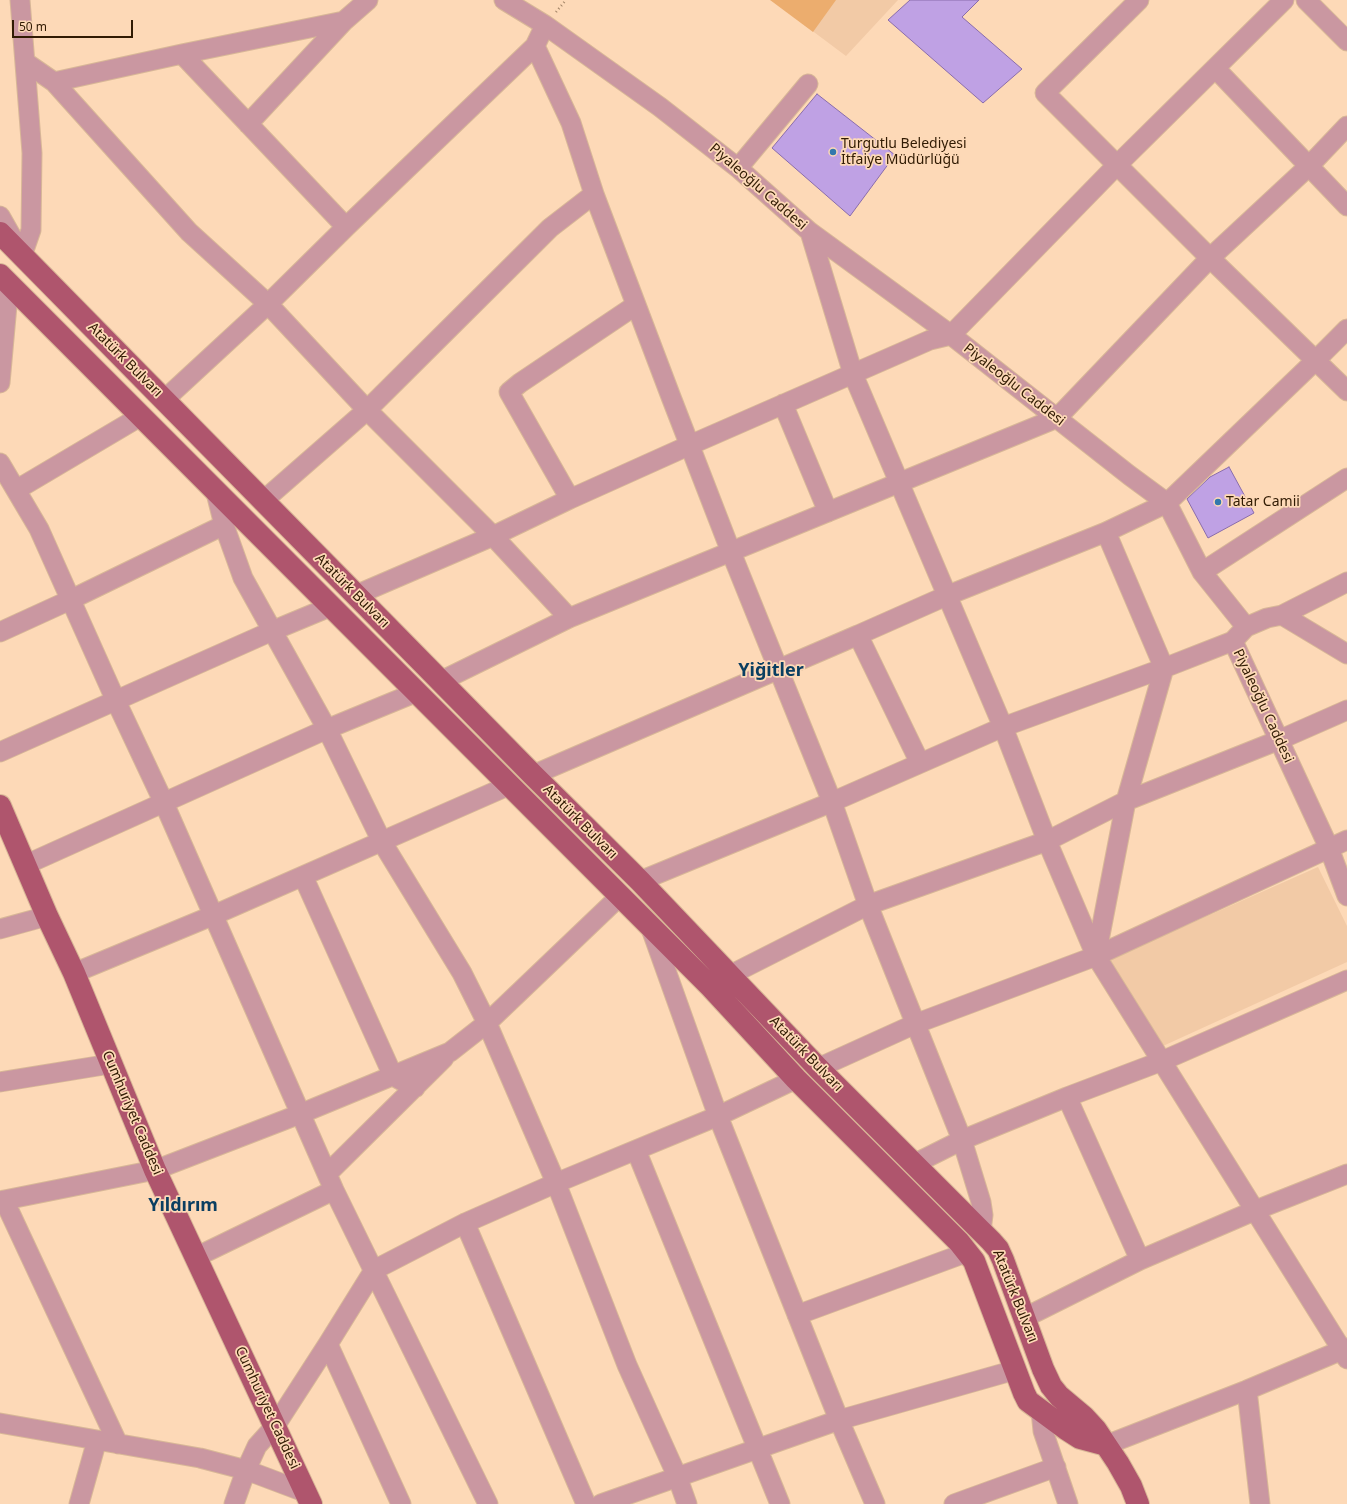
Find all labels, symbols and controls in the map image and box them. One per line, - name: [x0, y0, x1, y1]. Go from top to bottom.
- scale bar: [14, 12, 135, 38]
- text: 50 m: [19, 18, 47, 35]
- place label: Turgutlu Belediyesi İtfaiye Müdürlüğü: [841, 136, 967, 168]
- street label: Piyaleoğlu Caddesi: [706, 140, 810, 234]
- marker: Turgutlu Belediyesi İtfaiye Müdürlüğü: [828, 147, 838, 157]
- street label: Atatürk Bulvarı: [84, 319, 166, 401]
- street label: Piyaleoğlu Caddesi: [960, 340, 1068, 430]
- place label: Tatar Camii: [1226, 494, 1300, 510]
- marker: Tatar Camii: [1213, 497, 1223, 507]
- street label: Atatürk Bulvarı: [311, 550, 393, 632]
- street label: Piyaleoğlu Caddesi: [1229, 646, 1297, 766]
- district label: Yiğitler: [738, 660, 804, 682]
- street label: Atatürk Bulvarı: [539, 781, 621, 863]
- street label: Atatürk Bulvarı: [766, 1013, 846, 1095]
- street label: Cumhuriyet Caddesi: [98, 1048, 166, 1178]
- district label: Yıldırım: [148, 1195, 218, 1217]
- street label: Atatürk Bulvarı: [989, 1247, 1041, 1345]
- street label: Cumhuriyet Caddesi: [231, 1344, 303, 1472]

